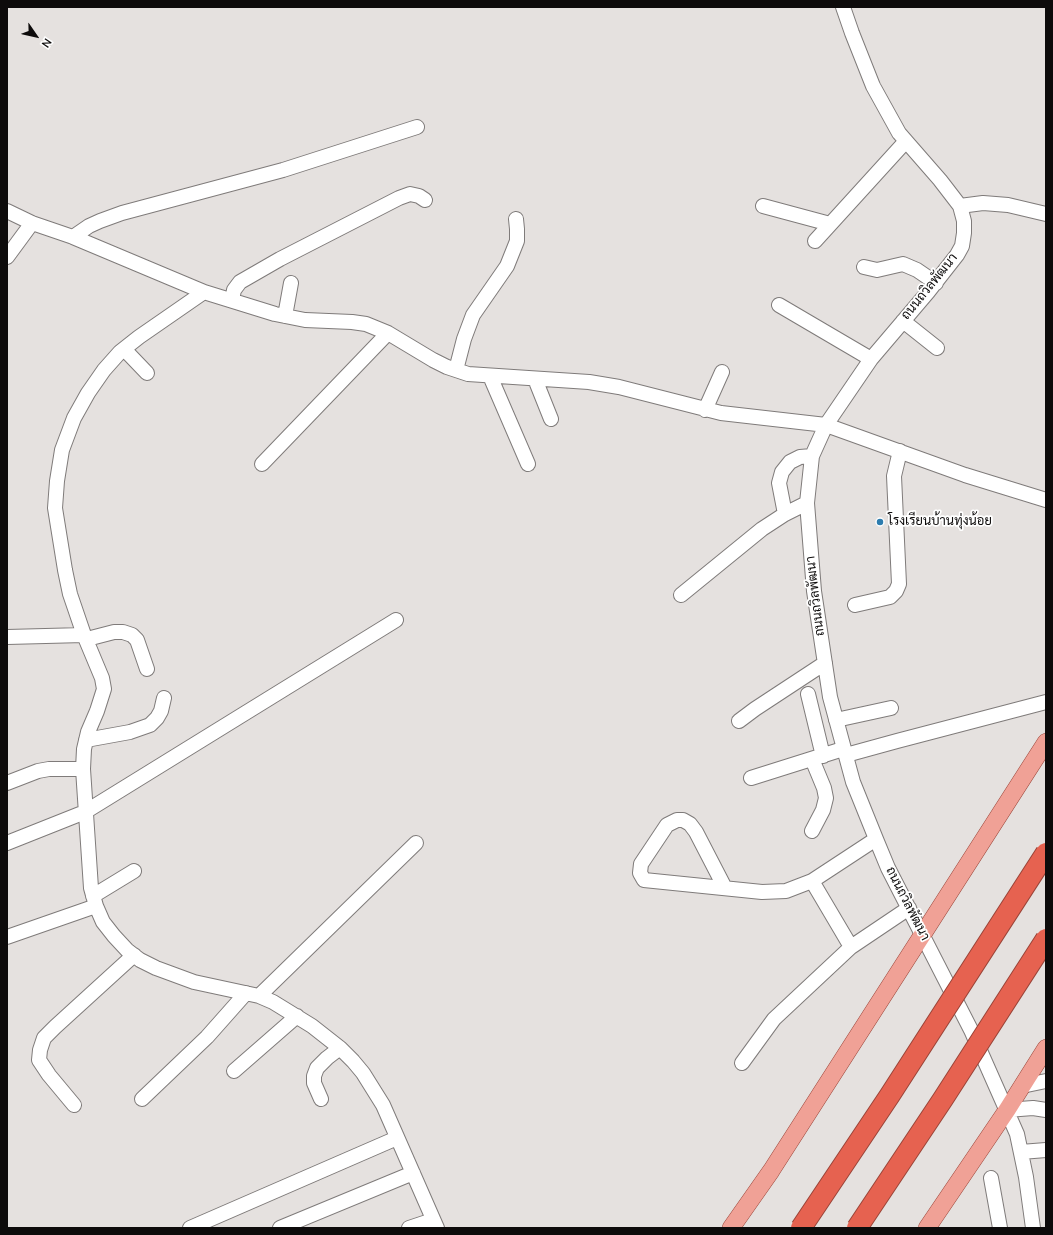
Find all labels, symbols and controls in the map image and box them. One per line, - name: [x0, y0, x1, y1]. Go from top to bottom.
- north arrow: [16, 16, 56, 56]
- text: N: [38, 35, 55, 51]
- street label: ถนนถวิลพัฒนา: [899, 251, 961, 323]
- place label: โรงเรียนบ้านทุ่งน้อย: [888, 514, 992, 530]
- marker: โรงเรียนบ้านทุ่งน้อย: [875, 517, 885, 527]
- street label: ถนนถวิลพัฒนา: [803, 555, 829, 637]
- street label: ถนนถวิลพัฒนา: [882, 865, 932, 943]

